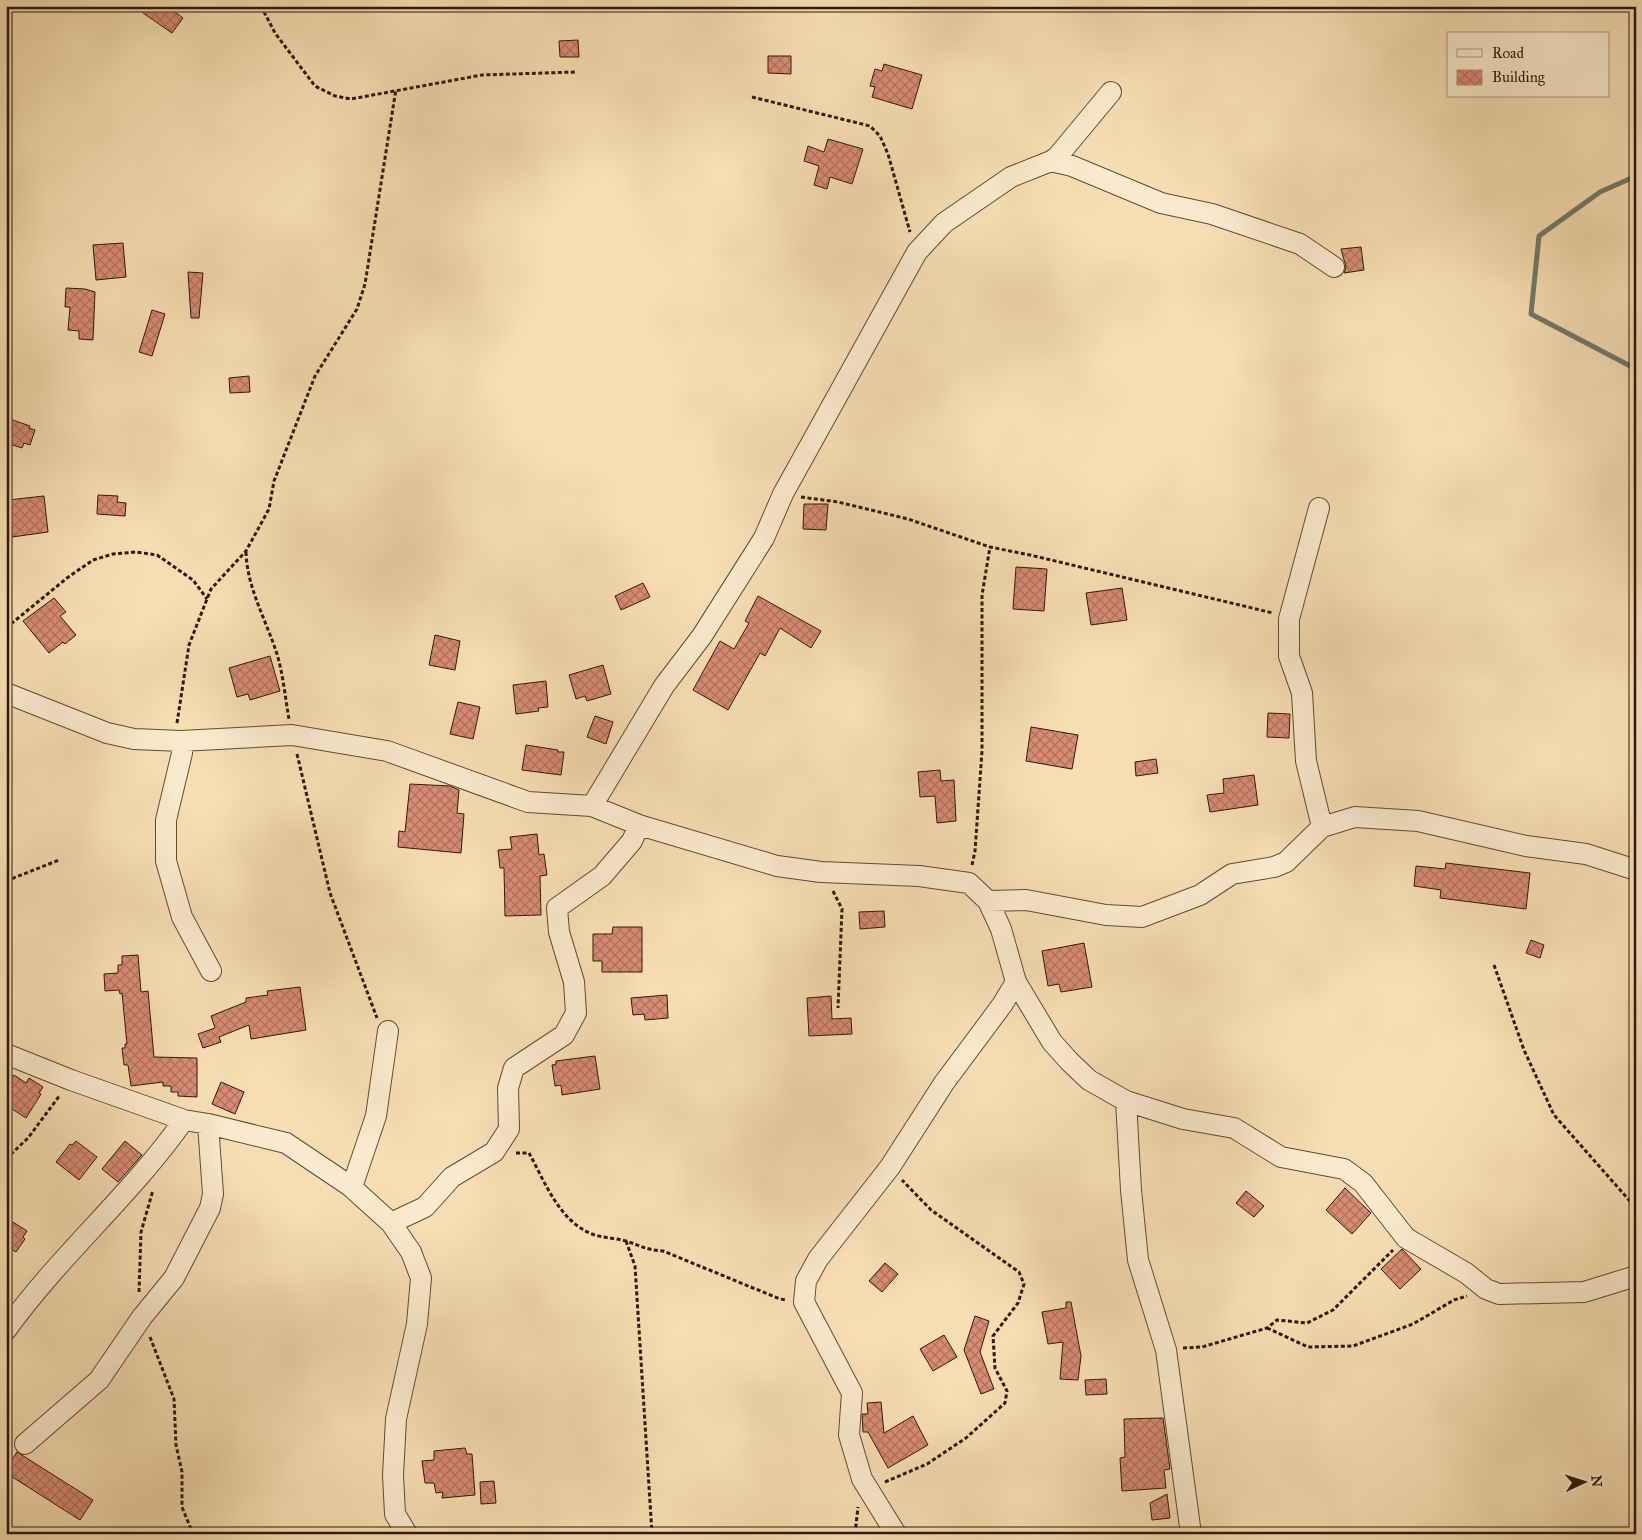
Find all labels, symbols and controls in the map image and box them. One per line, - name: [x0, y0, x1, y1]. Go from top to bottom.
- legend: [1447, 32, 1610, 98]
- text: Road: [1492, 44, 1524, 62]
- text: Building: [1492, 68, 1546, 86]
- north arrow: [1560, 1458, 1610, 1508]
- text: N: [1588, 1475, 1605, 1488]

